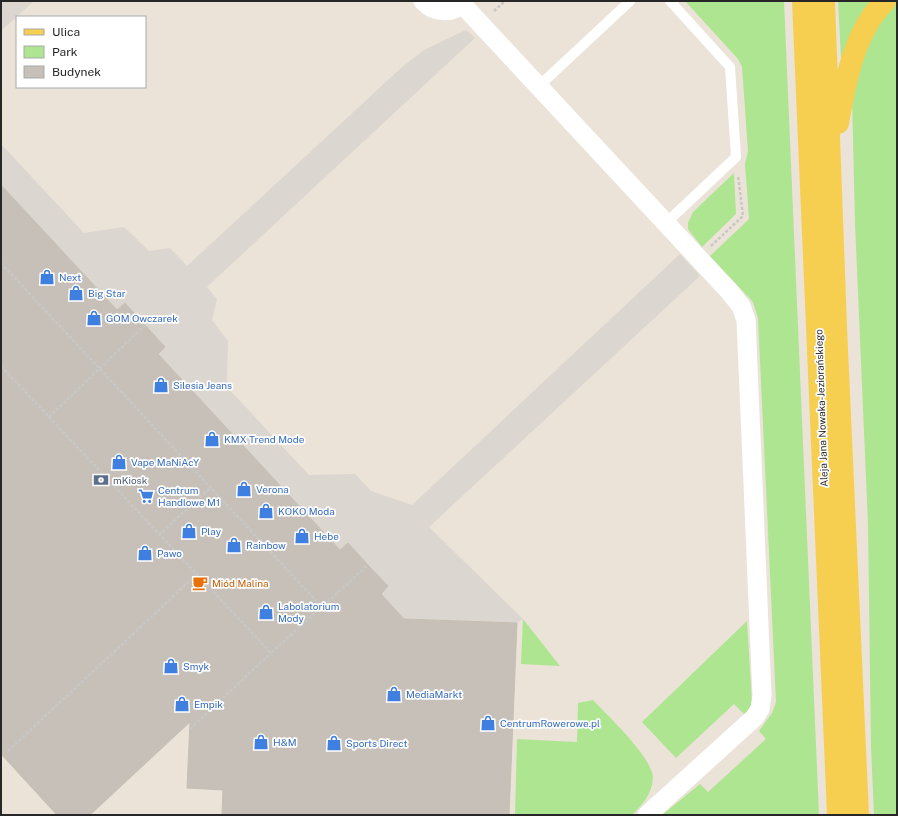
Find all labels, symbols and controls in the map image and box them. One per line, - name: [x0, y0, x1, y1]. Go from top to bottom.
- legend: [16, 16, 146, 88]
- text: Ulica: [52, 25, 80, 39]
- text: Park: [52, 45, 78, 59]
- text: Budynek: [52, 65, 101, 79]
- shop icon: Next: [38, 268, 56, 286]
- place label: Next: [59, 271, 81, 283]
- shop icon: Big Star: [67, 284, 85, 302]
- place label: Big Star: [88, 287, 126, 299]
- shop icon: GOM Owczarek: [85, 309, 103, 327]
- place label: GOM Owczarek: [106, 312, 178, 324]
- street label: Aleja Jana Nowaka-Jeziorańskiego: [812, 329, 830, 487]
- shop icon: Silesia Jeans: [152, 376, 170, 394]
- place label: Silesia Jeans: [173, 379, 232, 391]
- shop icon: KMX Trend Mode: [203, 430, 221, 448]
- place label: KMX Trend Mode: [224, 433, 305, 445]
- shop icon: Vape MaNiAcY: [110, 453, 128, 471]
- place label: Vape MaNiAcY: [131, 456, 199, 468]
- bank icon: mKiosk: [92, 471, 110, 489]
- place label: mKiosk: [113, 474, 148, 486]
- shop icon: Verona: [235, 480, 253, 498]
- place label: Verona: [256, 483, 289, 495]
- place label: Centrum Handlowe M1: [158, 484, 220, 508]
- supermarket icon: Centrum Handlowe M1: [137, 487, 155, 505]
- shop icon: KOKO Moda: [257, 502, 275, 520]
- place label: KOKO Moda: [278, 505, 335, 517]
- shop icon: Play: [180, 522, 198, 540]
- place label: Play: [201, 525, 222, 537]
- shop icon: Hebe: [293, 527, 311, 545]
- place label: Hebe: [314, 530, 339, 542]
- shop icon: Rainbow: [225, 536, 243, 554]
- place label: Rainbow: [246, 539, 286, 551]
- shop icon: Pawo: [136, 544, 154, 562]
- place label: Pawo: [157, 547, 182, 559]
- cafe icon: Miód Malina: [191, 574, 209, 592]
- place label: Miód Malina: [212, 577, 269, 589]
- place label: Labolatorium Mody: [278, 600, 339, 624]
- shop icon: Labolatorium Mody: [257, 603, 275, 621]
- shop icon: Smyk: [162, 657, 180, 675]
- place label: Smyk: [183, 660, 210, 672]
- shop icon: MediaMarkt: [385, 685, 403, 703]
- place label: MediaMarkt: [406, 688, 462, 700]
- shop icon: Empik: [173, 695, 191, 713]
- place label: Empik: [194, 698, 223, 710]
- shop icon: CentrumRowerowe.pl: [479, 714, 497, 732]
- place label: CentrumRowerowe.pl: [500, 717, 600, 729]
- shop icon: H&M: [252, 733, 270, 751]
- shop icon: Sports Direct: [325, 734, 343, 752]
- place label: H&M: [273, 736, 297, 748]
- place label: Sports Direct: [346, 737, 408, 749]

